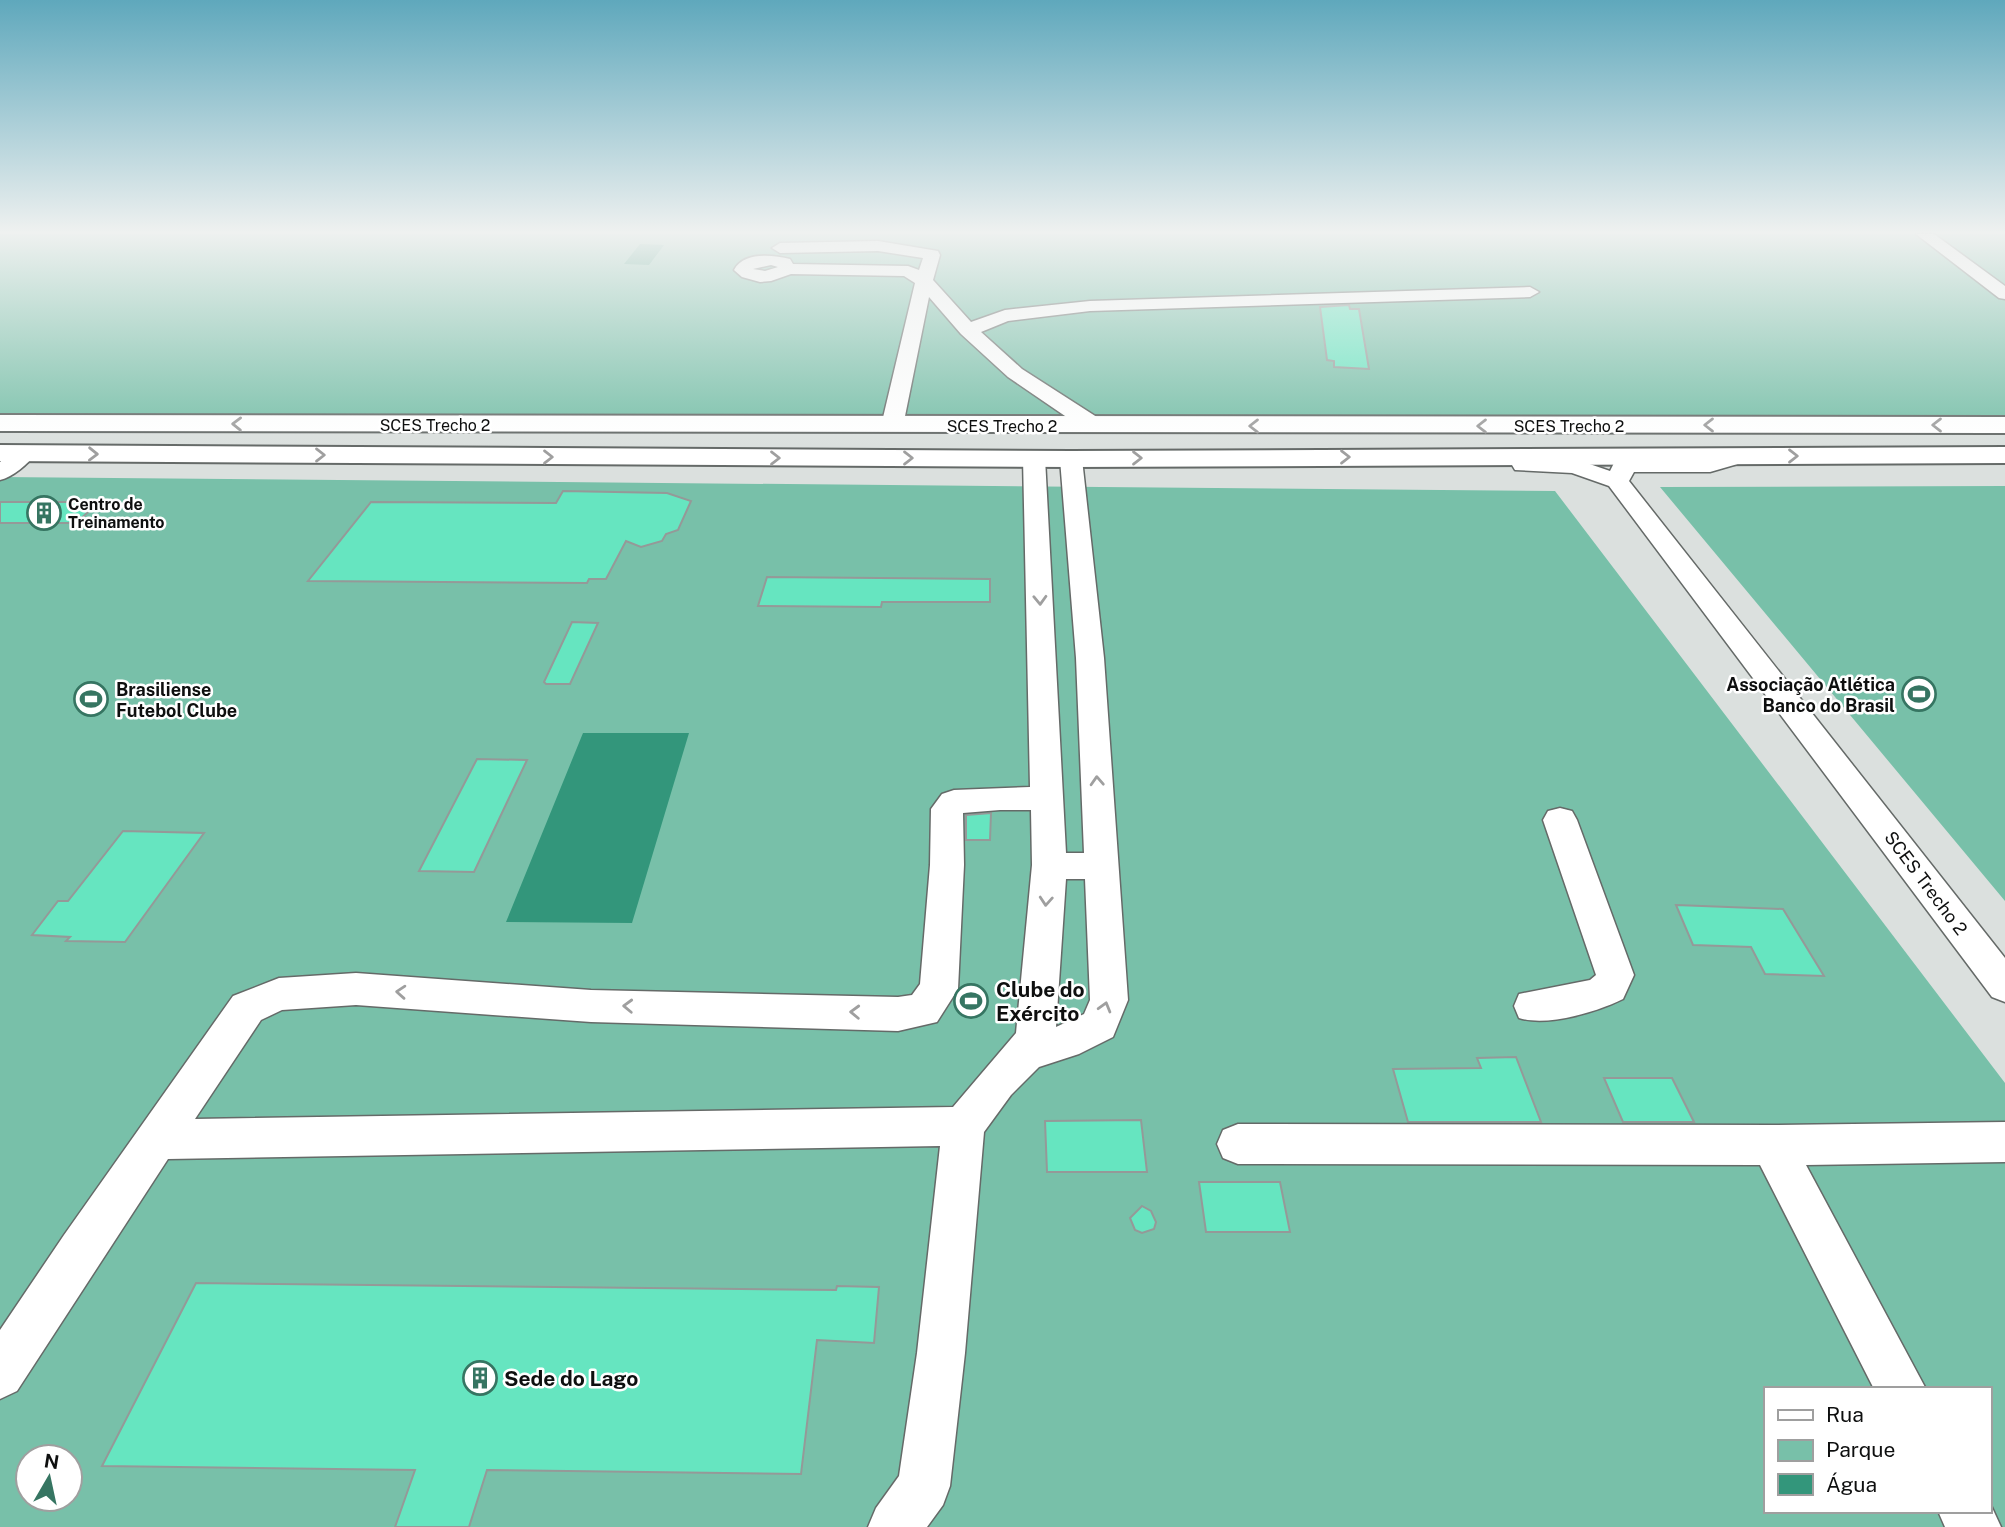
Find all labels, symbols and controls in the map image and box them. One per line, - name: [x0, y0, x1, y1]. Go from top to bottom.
- one-way arrow: [231, 416, 242, 431]
- street label: SCES Trecho 2: [380, 416, 490, 435]
- street label: SCES Trecho 2: [947, 417, 1057, 436]
- street label: SCES Trecho 2: [1514, 417, 1624, 436]
- one-way arrow: [1704, 417, 1714, 433]
- one-way arrow: [1931, 417, 1942, 433]
- one-way arrow: [1249, 418, 1259, 434]
- one-way arrow: [1476, 418, 1487, 434]
- one-way arrow: [88, 446, 99, 462]
- one-way arrow: [316, 447, 326, 463]
- one-way arrow: [1788, 448, 1799, 464]
- one-way arrow: [543, 449, 554, 464]
- one-way arrow: [771, 450, 781, 466]
- one-way arrow: [904, 450, 914, 466]
- one-way arrow: [1133, 450, 1143, 466]
- one-way arrow: [1340, 450, 1351, 465]
- building icon: Centro de Treinamento: [25, 494, 63, 532]
- place label: Centro de Treinamento: [68, 495, 165, 532]
- one-way arrow: [1032, 595, 1047, 606]
- place label: Associação Atlética Banco do Brasil: [1726, 674, 1895, 716]
- sports icon: Associação Atlética Banco do Brasil: [1900, 675, 1938, 713]
- place label: Brasiliense Futebol Clube: [116, 679, 237, 721]
- sports icon: Brasiliense Futebol Clube: [72, 680, 110, 718]
- one-way arrow: [1090, 775, 1105, 786]
- street label: SCES Trecho 2: [1880, 827, 1972, 939]
- one-way arrow: [1039, 896, 1054, 907]
- place label: Clube do Exército: [996, 977, 1085, 1026]
- sports icon: Clube do Exército: [952, 982, 990, 1020]
- one-way arrow: [395, 985, 406, 1000]
- one-way arrow: [622, 999, 633, 1014]
- one-way arrow: [1097, 1002, 1112, 1014]
- one-way arrow: [849, 1005, 860, 1020]
- building icon: Sede do Lago: [461, 1359, 499, 1397]
- place label: Sede do Lago: [504, 1366, 638, 1391]
- legend: [1764, 1387, 1991, 1513]
- text: Rua: [1826, 1402, 1864, 1427]
- text: Parque: [1826, 1437, 1895, 1462]
- north arrow: [14, 1443, 84, 1513]
- text: N: [43, 1449, 61, 1473]
- text: Água: [1826, 1472, 1877, 1497]

